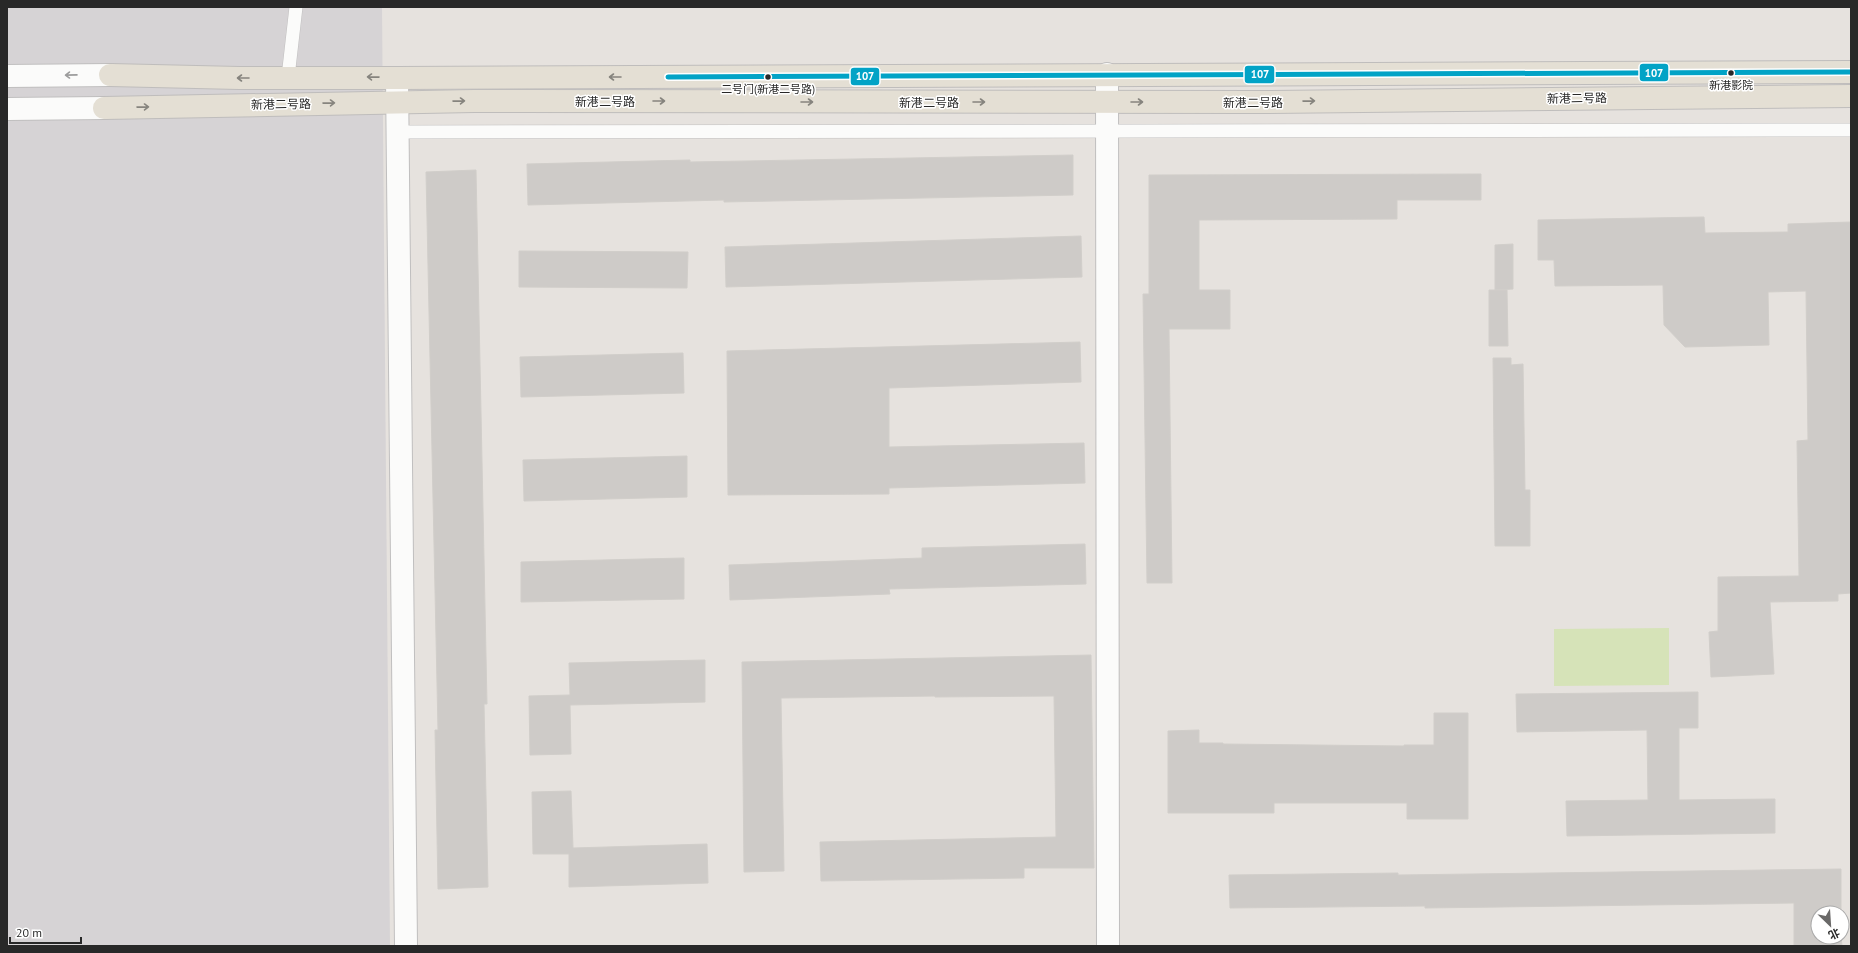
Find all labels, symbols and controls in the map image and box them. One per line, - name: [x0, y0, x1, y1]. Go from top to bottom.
- line badge: 107: [1639, 63, 1669, 82]
- line badge: 107: [1244, 65, 1275, 84]
- text: 107: [1645, 66, 1663, 80]
- line badge: 107: [850, 67, 880, 86]
- text: 107: [1251, 67, 1269, 81]
- marker: 新港影院: [1726, 68, 1736, 78]
- text: 107: [856, 69, 874, 83]
- one-way arrow: [65, 71, 78, 79]
- marker: 二号门(新港二号路): [763, 72, 773, 82]
- one-way arrow: [609, 73, 622, 81]
- one-way arrow: [237, 74, 250, 82]
- one-way arrow: [367, 74, 380, 81]
- place label: 新港影院: [1709, 78, 1753, 92]
- place label: 二号门(新港二号路): [721, 82, 815, 96]
- street label: 新港二号路: [1547, 90, 1607, 106]
- street label: 新港二号路: [575, 94, 635, 109]
- street label: 新港二号路: [899, 95, 959, 110]
- street label: 新港二号路: [1223, 95, 1283, 110]
- street label: 新港二号路: [251, 96, 311, 112]
- one-way arrow: [452, 97, 465, 105]
- one-way arrow: [652, 97, 665, 105]
- one-way arrow: [1302, 97, 1315, 105]
- one-way arrow: [800, 98, 813, 106]
- one-way arrow: [972, 98, 985, 106]
- one-way arrow: [1130, 98, 1143, 106]
- one-way arrow: [322, 99, 335, 107]
- one-way arrow: [136, 103, 149, 111]
- north arrow: [1810, 905, 1850, 945]
- scale bar: [10, 919, 81, 945]
- text: 20 m: [16, 925, 42, 940]
- text: 北: [1826, 925, 1842, 943]

